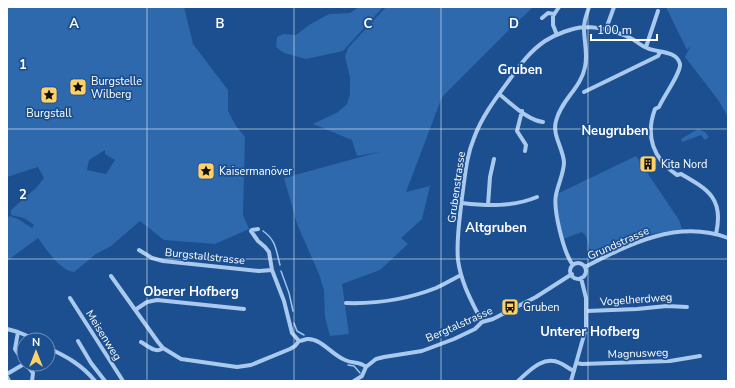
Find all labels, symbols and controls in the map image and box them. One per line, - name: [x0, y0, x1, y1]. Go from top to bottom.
- text: A: [69, 15, 79, 33]
- text: B: [216, 15, 225, 33]
- text: C: [364, 15, 373, 33]
- text: D: [509, 15, 519, 33]
- scale bar: [591, 16, 657, 42]
- text: 100 m: [597, 22, 632, 38]
- text: 1: [19, 56, 27, 74]
- district label: Gruben: [498, 61, 542, 79]
- place label: Burgstelle Wilberg: [91, 74, 142, 102]
- place icon: Burgstelle Wilberg: [68, 77, 88, 97]
- place icon: Burgstall: [39, 85, 59, 105]
- place label: Burgstall: [26, 106, 72, 121]
- district label: Neugruben: [581, 122, 649, 140]
- street label: Grubenstrasse: [444, 150, 469, 224]
- building icon: Kita Nord: [638, 154, 658, 174]
- place label: Kita Nord: [661, 157, 707, 172]
- place icon: Kaisermanöver: [196, 161, 216, 181]
- place label: Kaisermanöver: [219, 164, 292, 179]
- text: 2: [19, 186, 27, 204]
- district label: Altgruben: [465, 219, 527, 237]
- street label: Grundstrasse: [585, 223, 652, 264]
- street label: Burgstallstrasse: [164, 245, 246, 268]
- district label: Oberer Hofberg: [143, 283, 239, 301]
- street label: Vogelherdweg: [598, 289, 673, 310]
- bus stop icon: Gruben: [500, 297, 520, 317]
- place label: Gruben: [523, 300, 560, 315]
- street label: Bergtalstrasse: [423, 303, 495, 346]
- street label: Meisenweg: [82, 307, 125, 363]
- district label: Unterer Hofberg: [540, 323, 640, 341]
- north arrow: [16, 332, 56, 372]
- text: N: [32, 335, 40, 350]
- street label: Magnusweg: [607, 345, 669, 362]

